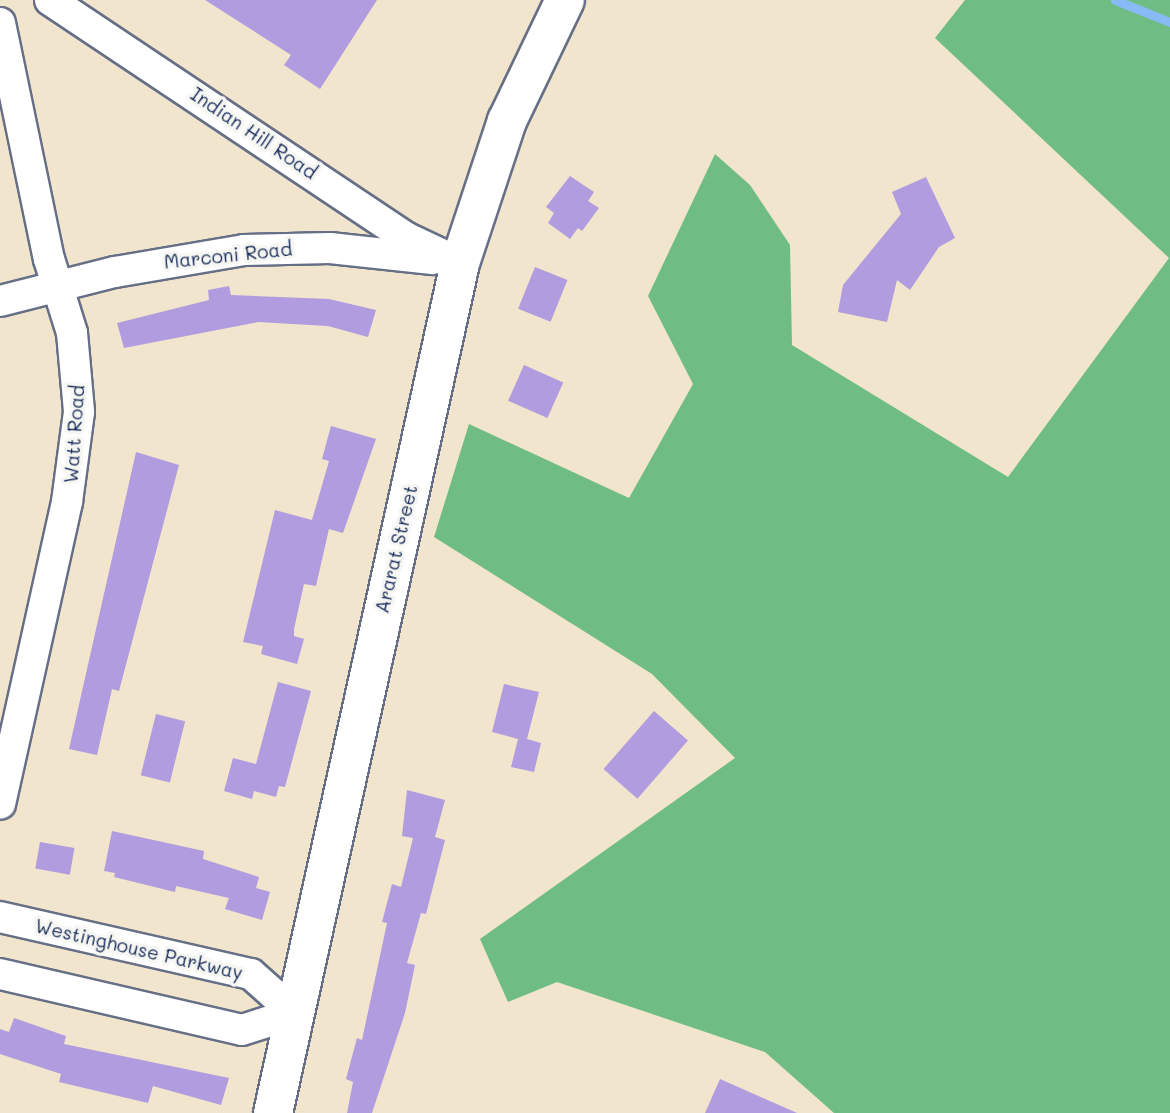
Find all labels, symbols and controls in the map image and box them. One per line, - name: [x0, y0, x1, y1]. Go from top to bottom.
- street label: Indian Hill Road: [187, 82, 321, 184]
- street label: Marconi Road: [163, 237, 293, 273]
- street label: Watt Road: [59, 384, 89, 484]
- street label: Ararat Street: [370, 483, 422, 615]
- street label: Westinghouse Parkway: [33, 914, 245, 984]

